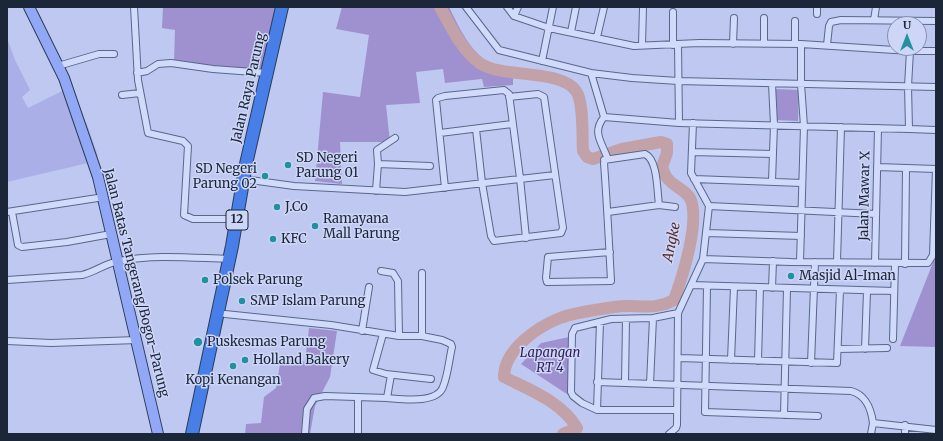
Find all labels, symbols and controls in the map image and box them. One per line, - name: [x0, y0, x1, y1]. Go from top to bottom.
- north arrow: [887, 16, 927, 56]
- text: U: [903, 18, 911, 32]
- street label: Jalan Raya Parung: [229, 31, 269, 145]
- place label: SD Negeri Parung 01: [296, 150, 358, 181]
- street label: Jalan Mawar X: [856, 151, 874, 241]
- marker: SD Negeri Parung 01: [283, 160, 293, 170]
- place label: SD Negeri Parung 02: [193, 161, 257, 192]
- street label: Jalan Batas Tangerang/Bogor–Parung: [100, 167, 172, 399]
- marker: SD Negeri Parung 02: [260, 171, 270, 181]
- place label: J.Co: [285, 199, 308, 215]
- marker: J.Co: [272, 202, 282, 212]
- road number: 12: [226, 210, 248, 230]
- place label: Ramayana Mall Parung: [323, 211, 400, 242]
- marker: Ramayana Mall Parung: [310, 221, 320, 231]
- water label: Angke: [660, 221, 684, 263]
- place label: KFC: [281, 231, 307, 247]
- marker: KFC: [268, 234, 278, 244]
- place label: Masjid Al-Iman: [799, 268, 896, 284]
- marker: Masjid Al-Iman: [786, 271, 796, 281]
- place label: Polsek Parung: [213, 272, 303, 288]
- marker: Polsek Parung: [200, 275, 210, 285]
- place label: SMP Islam Parung: [250, 293, 365, 309]
- marker: SMP Islam Parung: [237, 296, 247, 306]
- place label: Puskesmas Parung: [207, 334, 326, 350]
- marker: Puskesmas Parung: [192, 336, 204, 348]
- park label: Lapangan RT 4: [520, 345, 580, 376]
- place label: Holland Bakery: [253, 352, 350, 368]
- marker: Holland Bakery: [240, 355, 250, 365]
- marker: Kopi Kenangan: [228, 361, 238, 371]
- place label: Kopi Kenangan: [185, 372, 281, 388]

